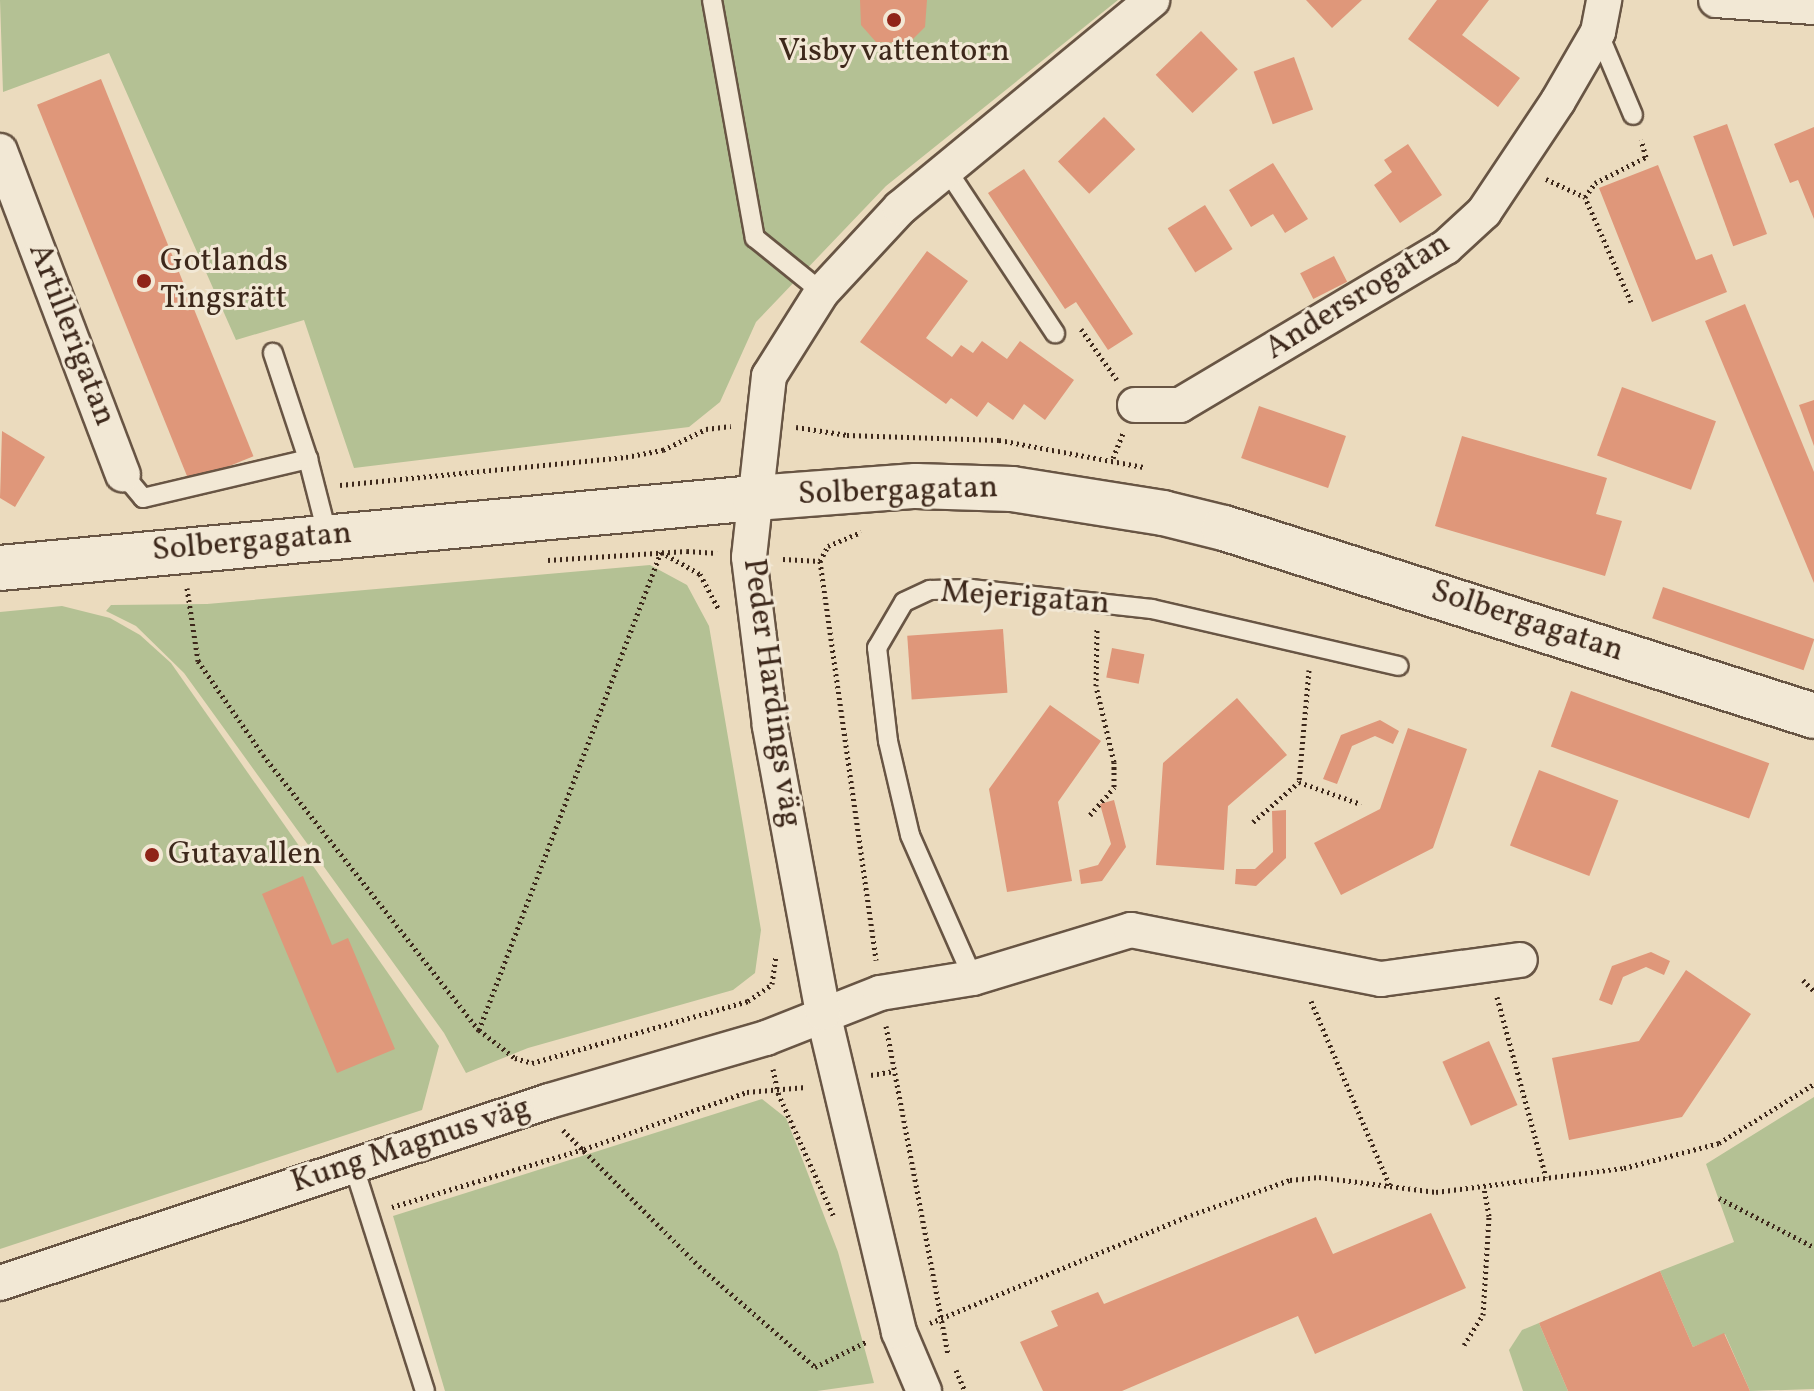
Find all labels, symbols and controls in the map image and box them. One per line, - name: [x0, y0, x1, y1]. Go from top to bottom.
- marker: Visby vattentorn: [885, 11, 903, 29]
- place label: Visby vattentorn: [777, 33, 1011, 71]
- street label: Andersrogatan: [1259, 225, 1457, 369]
- street label: Artillerigatan: [19, 238, 123, 432]
- place label: Gotlands Tingsrätt: [160, 244, 288, 319]
- marker: Gotlands Tingsrätt: [135, 272, 153, 290]
- street label: Solbergagatan: [797, 469, 999, 515]
- street label: Solbergagatan: [151, 515, 353, 571]
- street label: Peder Hardings väg: [733, 556, 809, 830]
- street label: Solbergagatan: [1426, 573, 1628, 671]
- street label: Mejerigatan: [939, 574, 1111, 624]
- place label: Gutavallen: [168, 836, 322, 874]
- marker: Gutavallen: [143, 846, 161, 864]
- street label: Kung Magnus väg: [286, 1089, 536, 1203]

